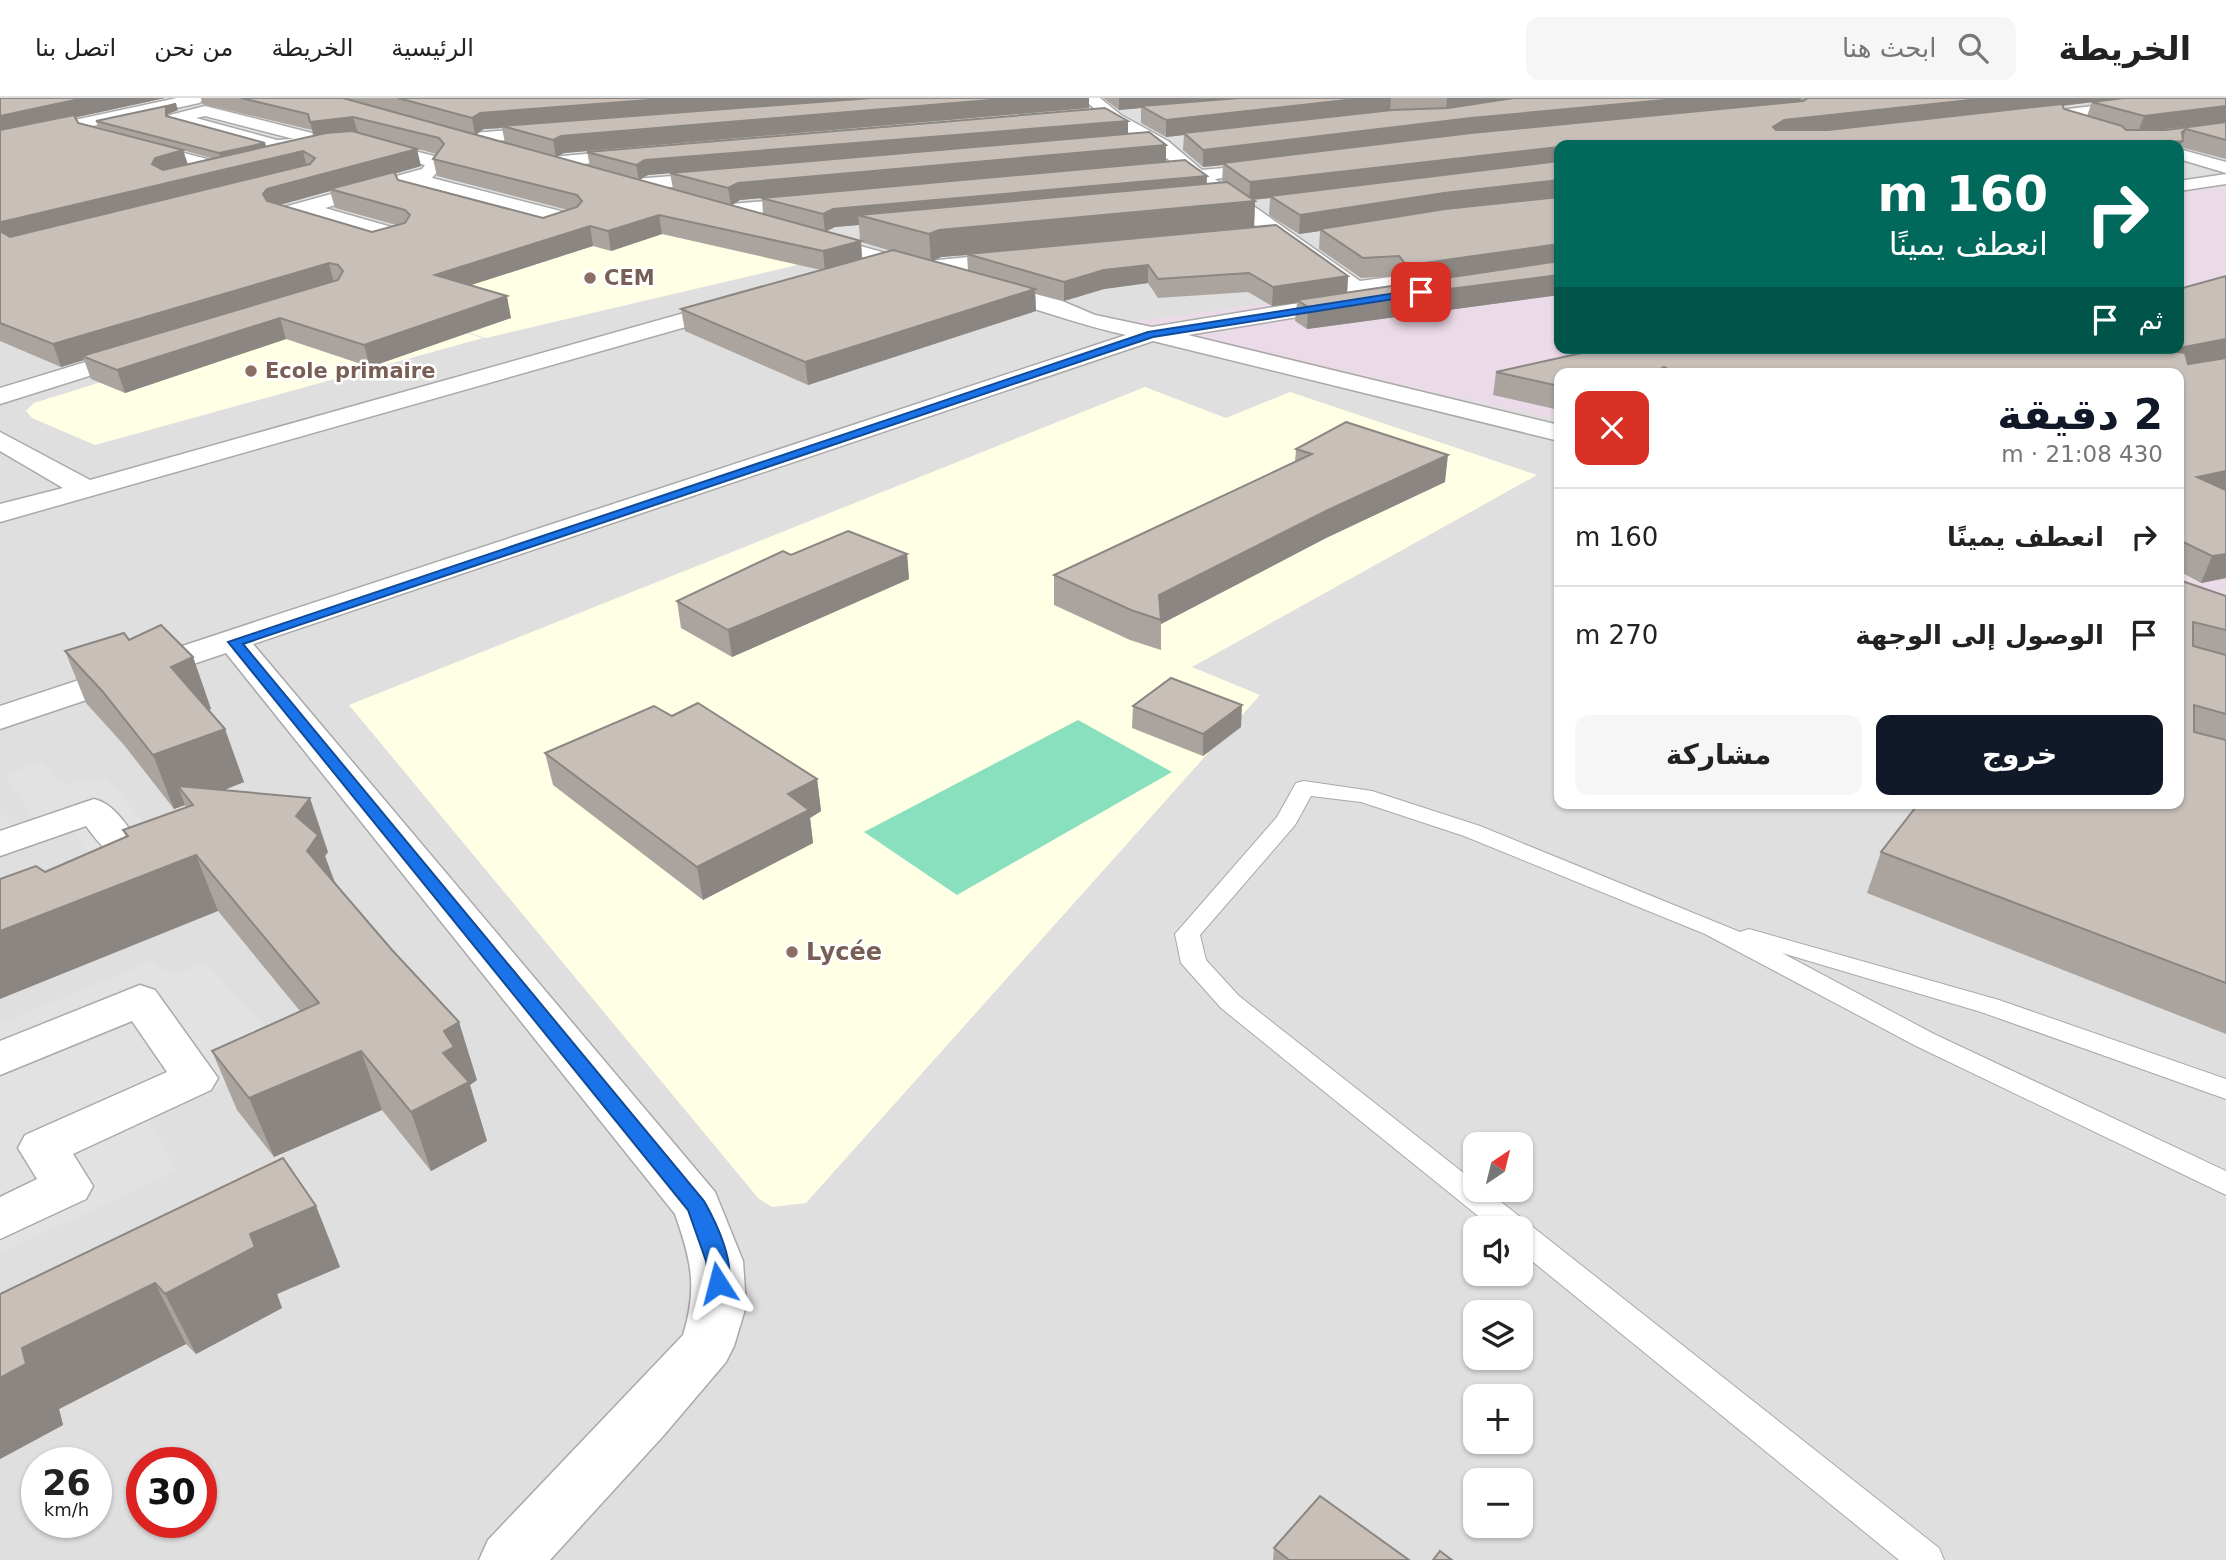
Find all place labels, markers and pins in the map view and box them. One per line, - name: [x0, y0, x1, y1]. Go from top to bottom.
- pin: [1391, 262, 1451, 322]
- place label: CEM: [604, 266, 655, 290]
- marker: CEM: [582, 270, 598, 286]
- place label: Ecole primaire: [265, 359, 435, 383]
- marker: Ecole primaire: [243, 363, 259, 379]
- place label: Lycée: [806, 938, 882, 966]
- marker: Lycée: [784, 944, 800, 960]

